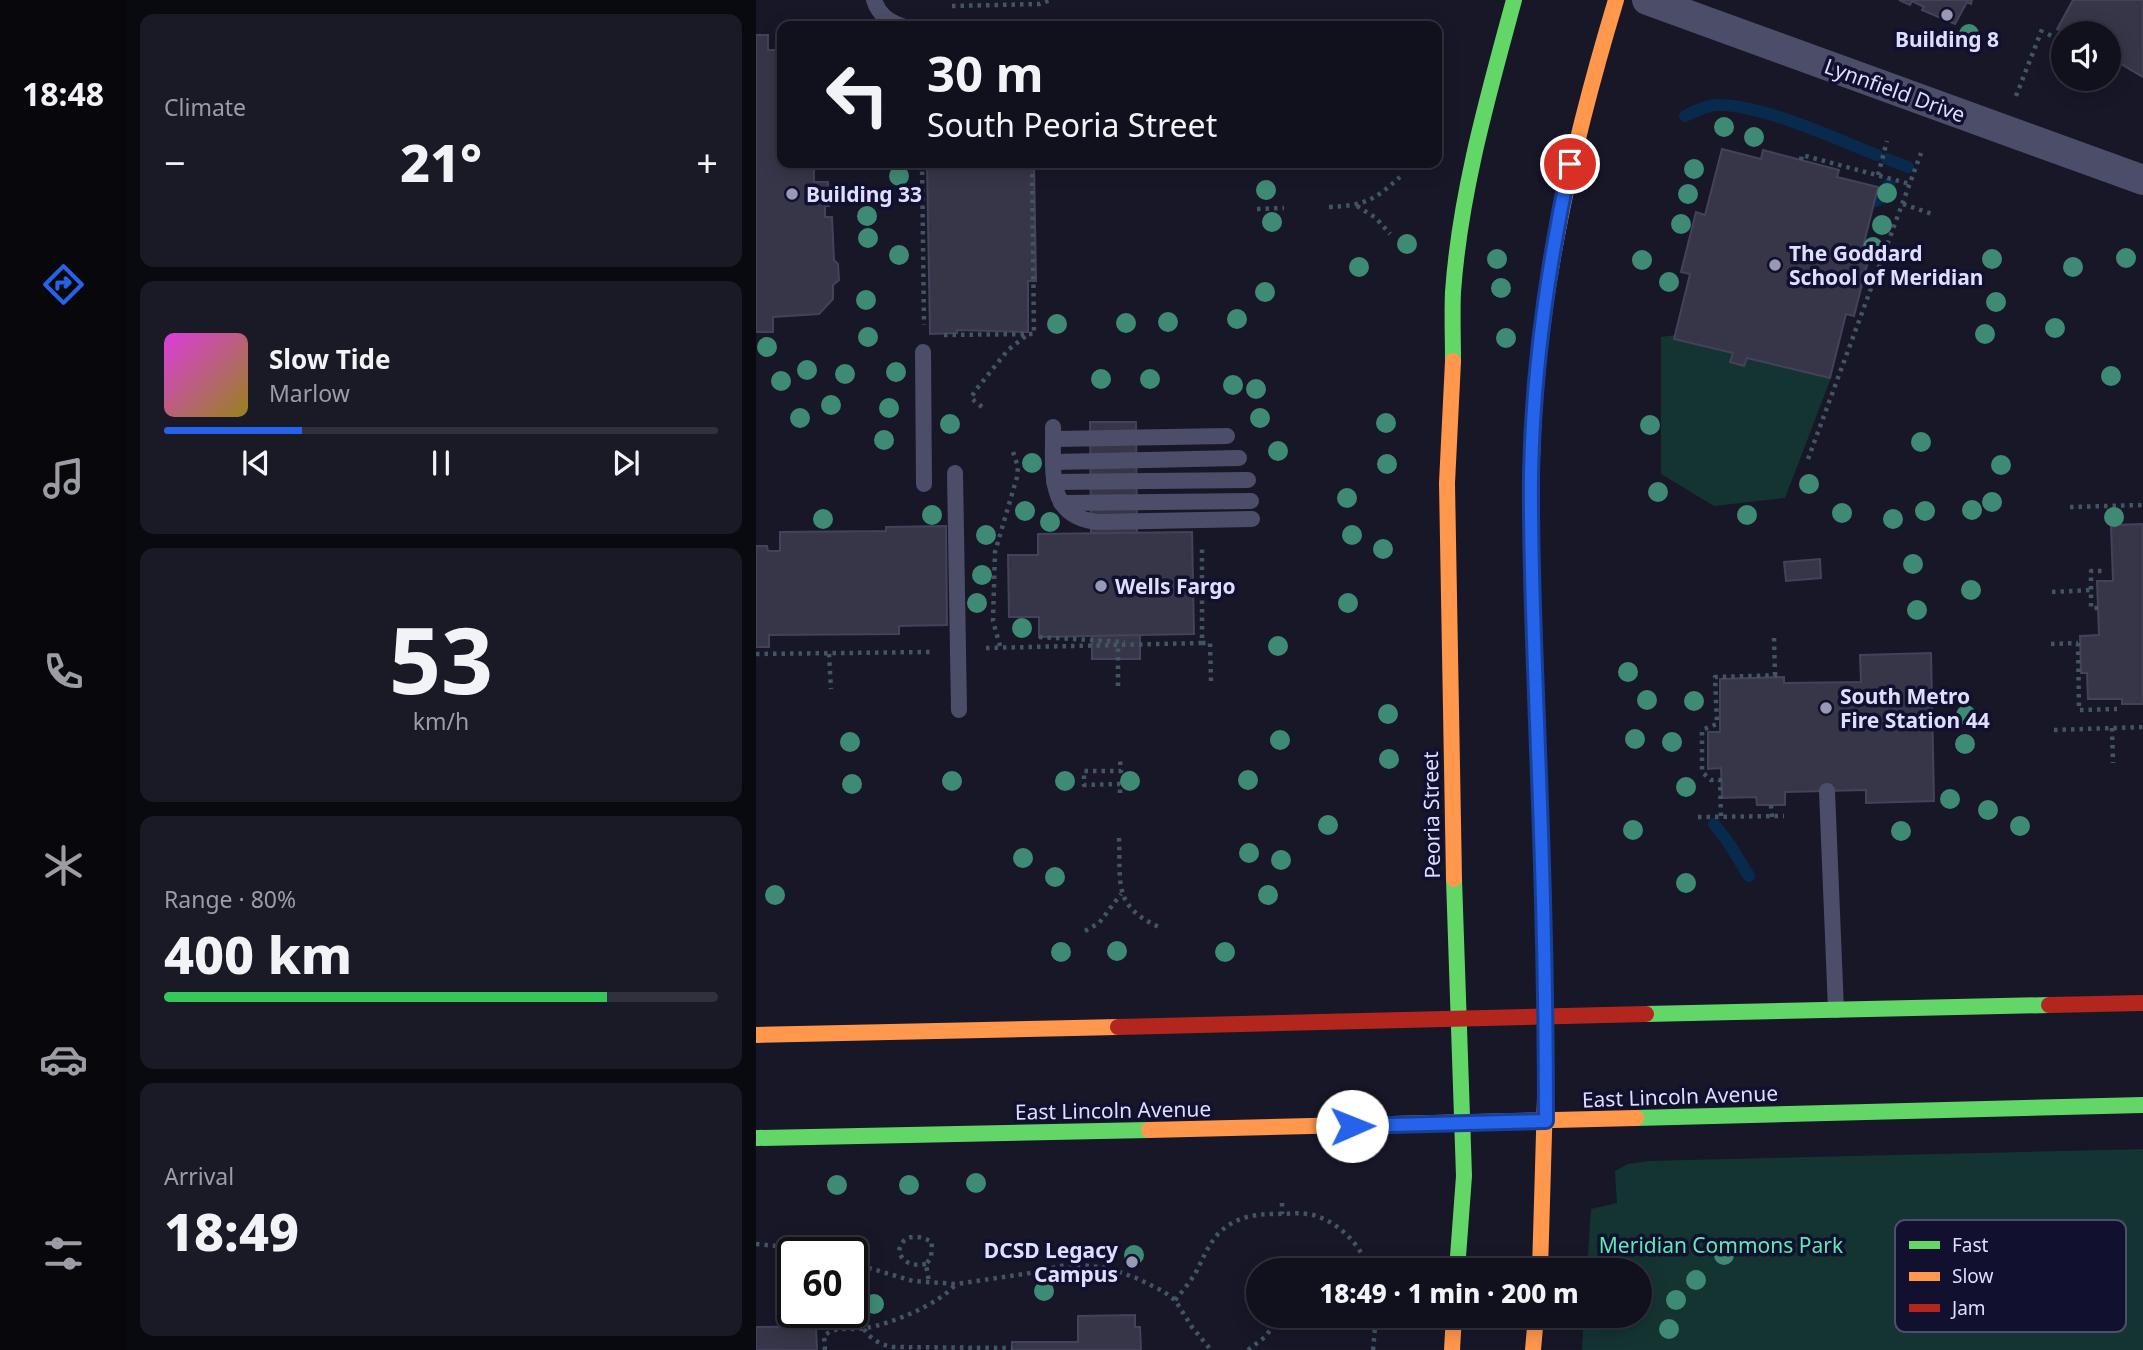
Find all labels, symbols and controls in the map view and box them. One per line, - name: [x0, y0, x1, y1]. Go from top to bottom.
- marker: Building 8: [1939, 7, 1955, 23]
- map controls: [2051, 21, 2121, 91]
- button: sound: [2051, 21, 2121, 91]
- place label: Building 8: [1895, 25, 1999, 53]
- text: 30 m: [927, 40, 1044, 106]
- icon: left: [812, 49, 903, 140]
- street label: Lynnfield Drive: [1821, 52, 1969, 128]
- text: 18:48: [22, 72, 104, 115]
- text: Climate: [164, 91, 246, 123]
- text: South Peoria Street: [927, 103, 1217, 146]
- text: 21°: [400, 126, 482, 197]
- pin: [1540, 134, 1600, 194]
- text: −: [164, 136, 186, 188]
- text: +: [696, 136, 718, 188]
- icon: arrive: [1551, 145, 1589, 183]
- place label: Building 33: [806, 180, 922, 208]
- marker: Building 33: [784, 186, 800, 202]
- place label: The Goddard School of Meridian: [1789, 239, 1984, 291]
- marker: The Goddard School of Meridian: [1767, 257, 1783, 273]
- icon: directions: [39, 260, 88, 309]
- text: Slow Tide: [269, 341, 391, 377]
- text: Marlow: [269, 377, 350, 409]
- icon: previous: [237, 444, 275, 482]
- icon: pause: [422, 444, 460, 482]
- icon: next: [607, 444, 645, 482]
- icon: music: [39, 454, 88, 503]
- place label: Wells Fargo: [1115, 572, 1236, 600]
- marker: Wells Fargo: [1093, 578, 1109, 594]
- text: 53: [389, 597, 493, 721]
- icon: phone: [39, 647, 88, 696]
- place label: South Metro Fire Station 44: [1840, 682, 1990, 734]
- marker: South Metro Fire Station 44: [1818, 700, 1834, 716]
- text: km/h: [413, 705, 469, 737]
- street label: Peoria Street: [1416, 751, 1446, 879]
- icon: climate: [39, 841, 88, 890]
- text: Range · 80%: [164, 883, 296, 915]
- text: 400 km: [164, 918, 352, 989]
- icon: car: [39, 1035, 88, 1084]
- street label: East Lincoln Avenue: [1581, 1079, 1779, 1113]
- position arrow: [1315, 1089, 1389, 1163]
- street label: East Lincoln Avenue: [1015, 1094, 1211, 1126]
- text: Arrival: [164, 1160, 234, 1192]
- text: 18:49: [164, 1195, 299, 1266]
- legend: [1895, 1220, 2126, 1332]
- icon: filters: [39, 1229, 88, 1278]
- park label: Meridian Commons Park: [1599, 1231, 1844, 1259]
- text: Fast: [1952, 1232, 1989, 1258]
- place label: DCSD Legacy Campus: [984, 1236, 1118, 1288]
- speed limit sign: 60: [777, 1237, 868, 1328]
- marker: DCSD Legacy Campus: [1124, 1254, 1140, 1270]
- text: Slow: [1952, 1263, 1993, 1289]
- text: 18:49 · 1 min · 200 m: [1319, 1275, 1579, 1311]
- text: Jam: [1950, 1295, 1986, 1321]

